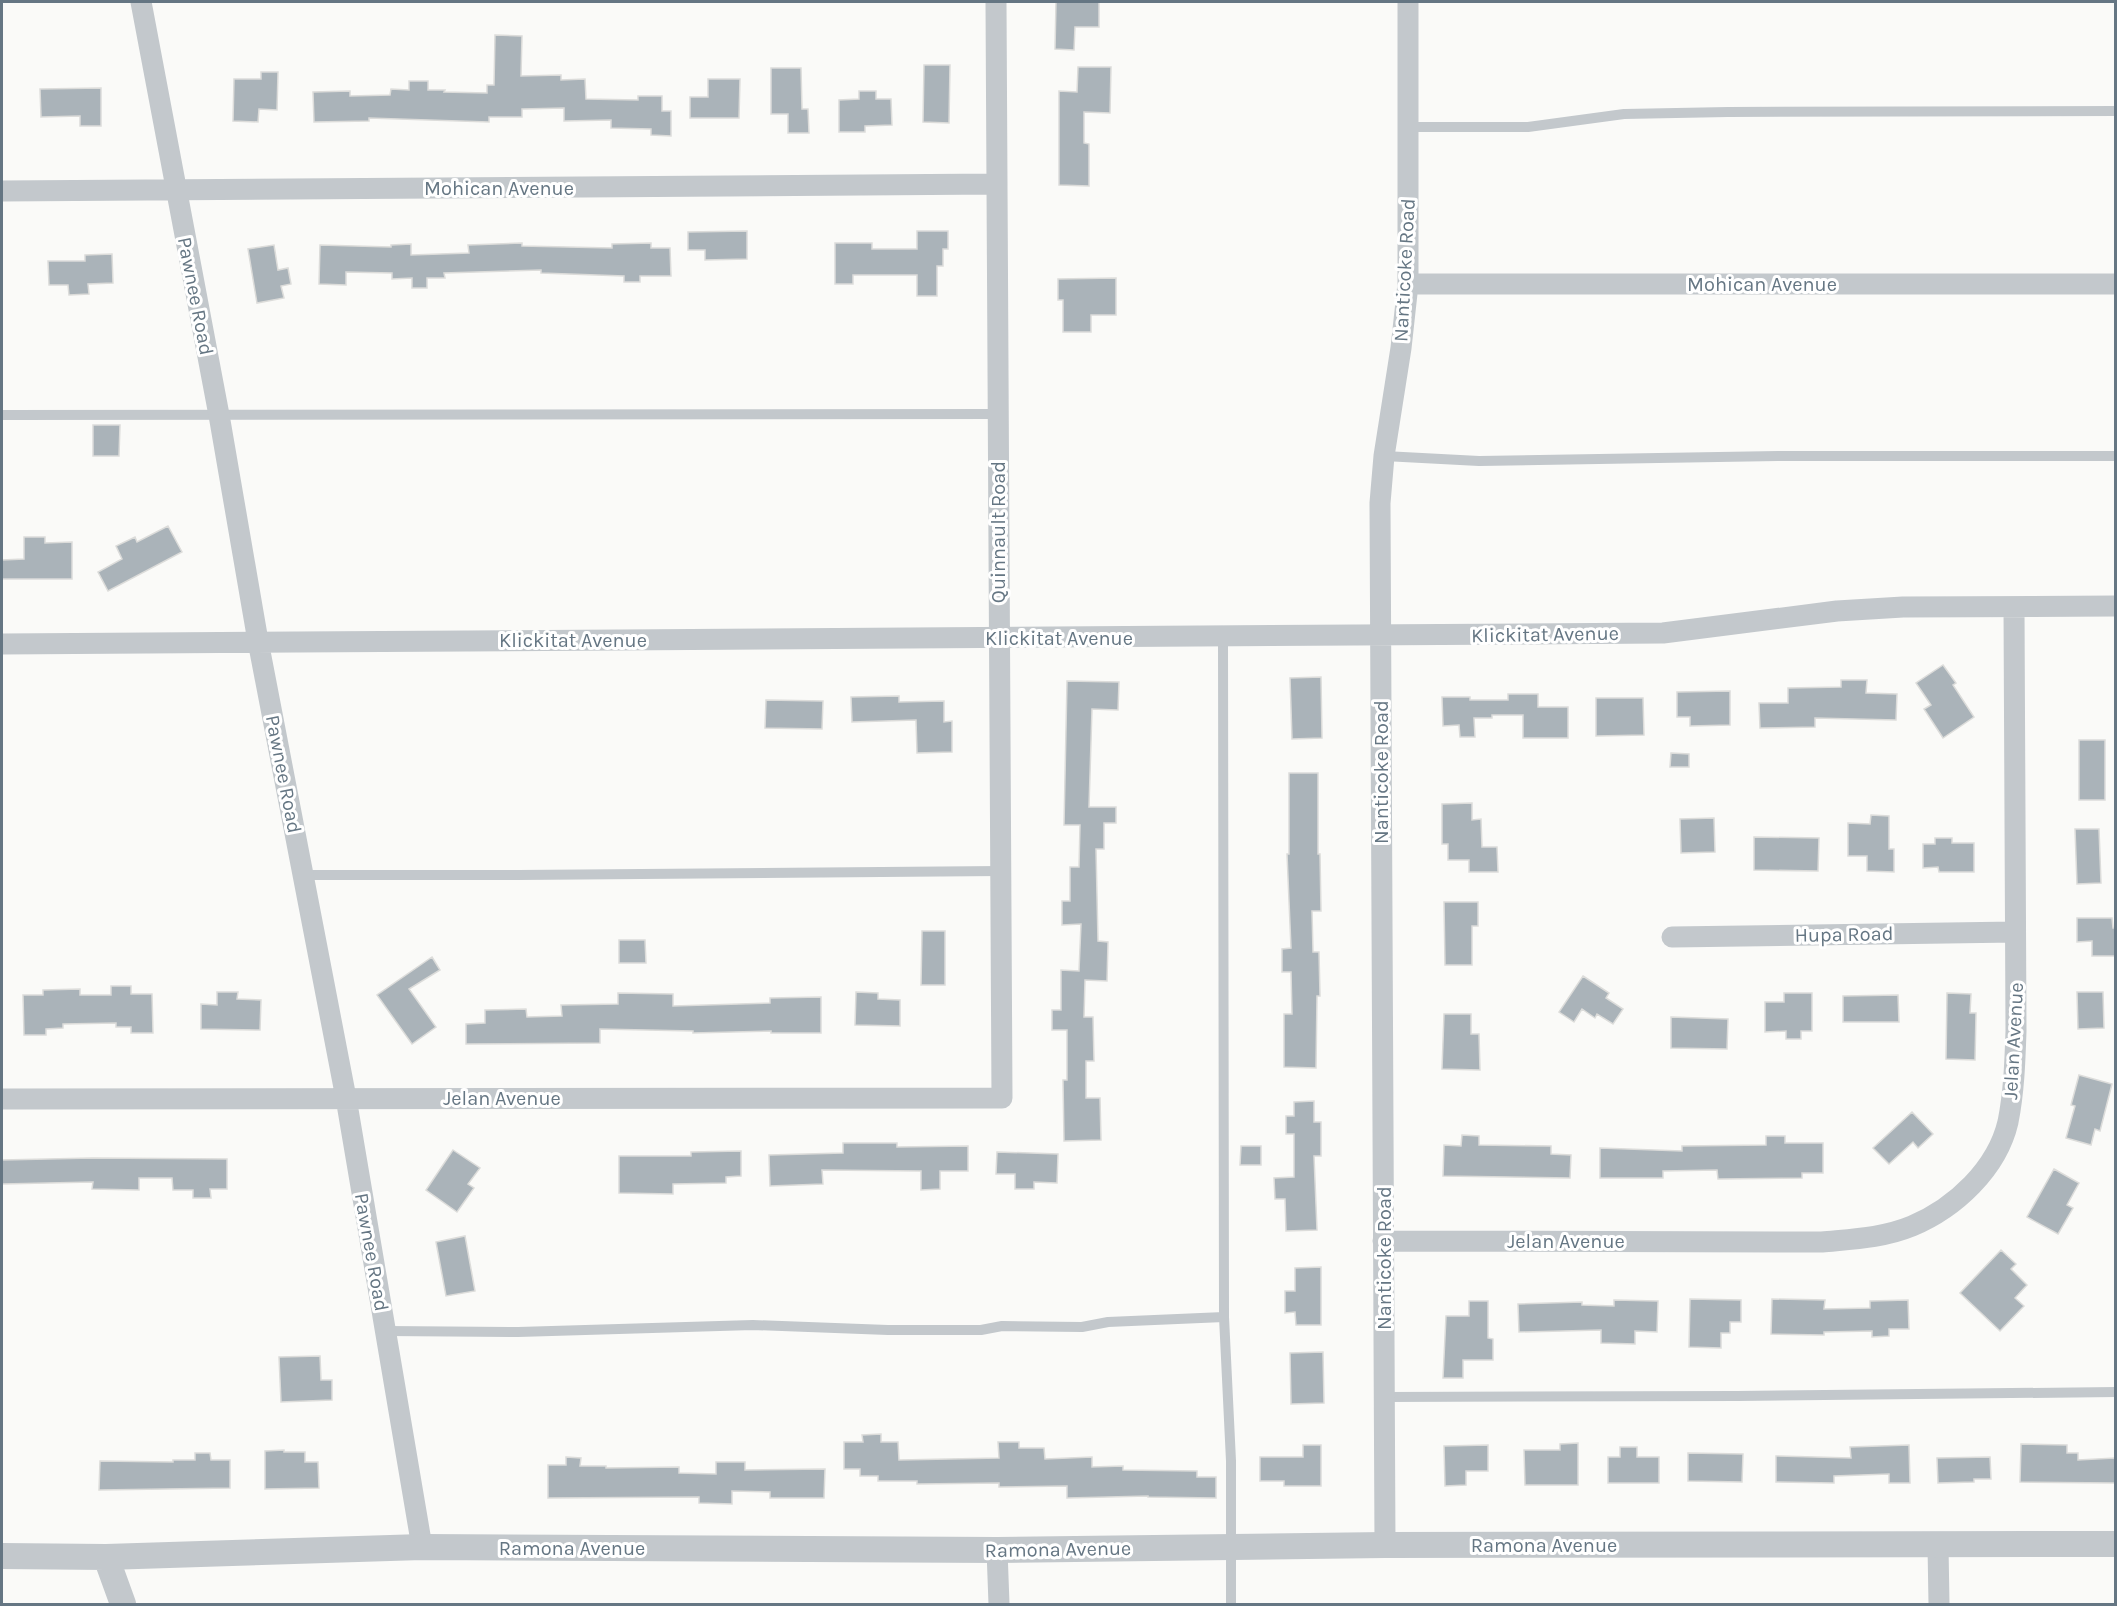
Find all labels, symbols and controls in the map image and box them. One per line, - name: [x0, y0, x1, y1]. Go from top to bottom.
- street label: Mohican Avenue: [424, 177, 574, 200]
- street label: Nanticoke Road: [1389, 198, 1420, 342]
- street label: Pawnee Road: [173, 235, 218, 357]
- street label: Mohican Avenue: [1687, 273, 1837, 296]
- street label: Quinnault Road: [987, 461, 1010, 603]
- street label: Klickitat Avenue: [1471, 622, 1619, 647]
- street label: Klickitat Avenue: [985, 627, 1133, 650]
- street label: Klickitat Avenue: [499, 629, 647, 652]
- street label: Nanticoke Road: [1370, 700, 1393, 844]
- street label: Pawnee Road: [261, 713, 306, 835]
- street label: Hupa Road: [1794, 922, 1894, 947]
- street label: Jelan Avenue: [1999, 982, 2028, 1100]
- street label: Jelan Avenue: [443, 1087, 561, 1110]
- street label: Nanticoke Road: [1373, 1186, 1396, 1330]
- street label: Pawnee Road: [350, 1191, 393, 1313]
- street label: Jelan Avenue: [1507, 1230, 1625, 1253]
- street label: Ramona Avenue: [1471, 1534, 1617, 1557]
- street label: Ramona Avenue: [499, 1537, 645, 1560]
- street label: Ramona Avenue: [985, 1537, 1131, 1562]

